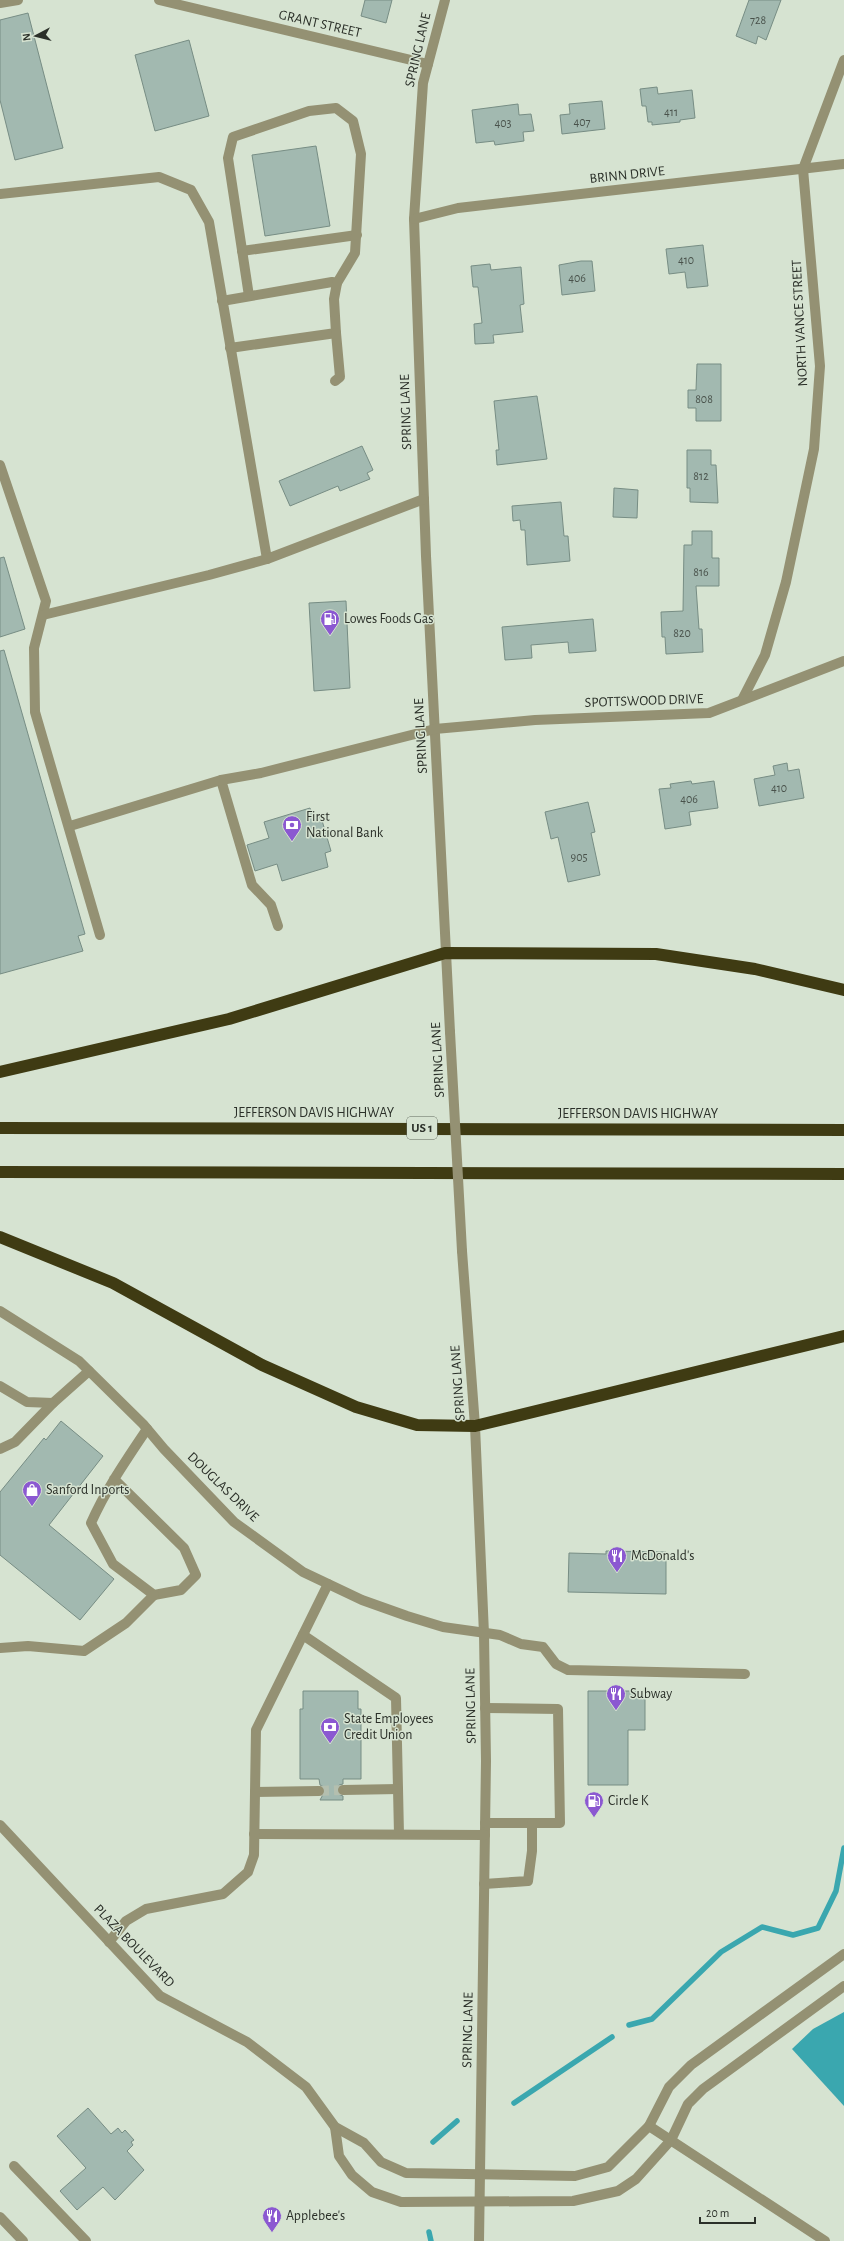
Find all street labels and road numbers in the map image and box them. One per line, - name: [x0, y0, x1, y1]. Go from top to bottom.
- street label: GRANT STREET: [277, 8, 363, 40]
- street label: SPRING LANE: [403, 11, 433, 88]
- street label: BRINN DRIVE: [589, 164, 665, 186]
- street label: NORTH VANCE STREET: [790, 259, 810, 387]
- street label: SPRING LANE: [398, 374, 414, 450]
- street label: SPOTTSWOOD DRIVE: [584, 692, 704, 710]
- street label: SPRING LANE: [412, 698, 430, 774]
- street label: SPRING LANE: [429, 1022, 447, 1098]
- street label: JEFFERSON DAVIS HIGHWAY: [234, 1106, 395, 1120]
- street label: JEFFERSON DAVIS HIGHWAY: [558, 1107, 719, 1121]
- road number: US 1: [407, 1117, 437, 1139]
- street label: SPRING LANE: [448, 1345, 468, 1421]
- street label: DOUGLAS DRIVE: [185, 1450, 261, 1524]
- street label: SPRING LANE: [463, 1668, 479, 1744]
- street label: PLAZA BOULEVARD: [91, 1902, 177, 1990]
- street label: SPRING LANE: [460, 1992, 476, 2068]

